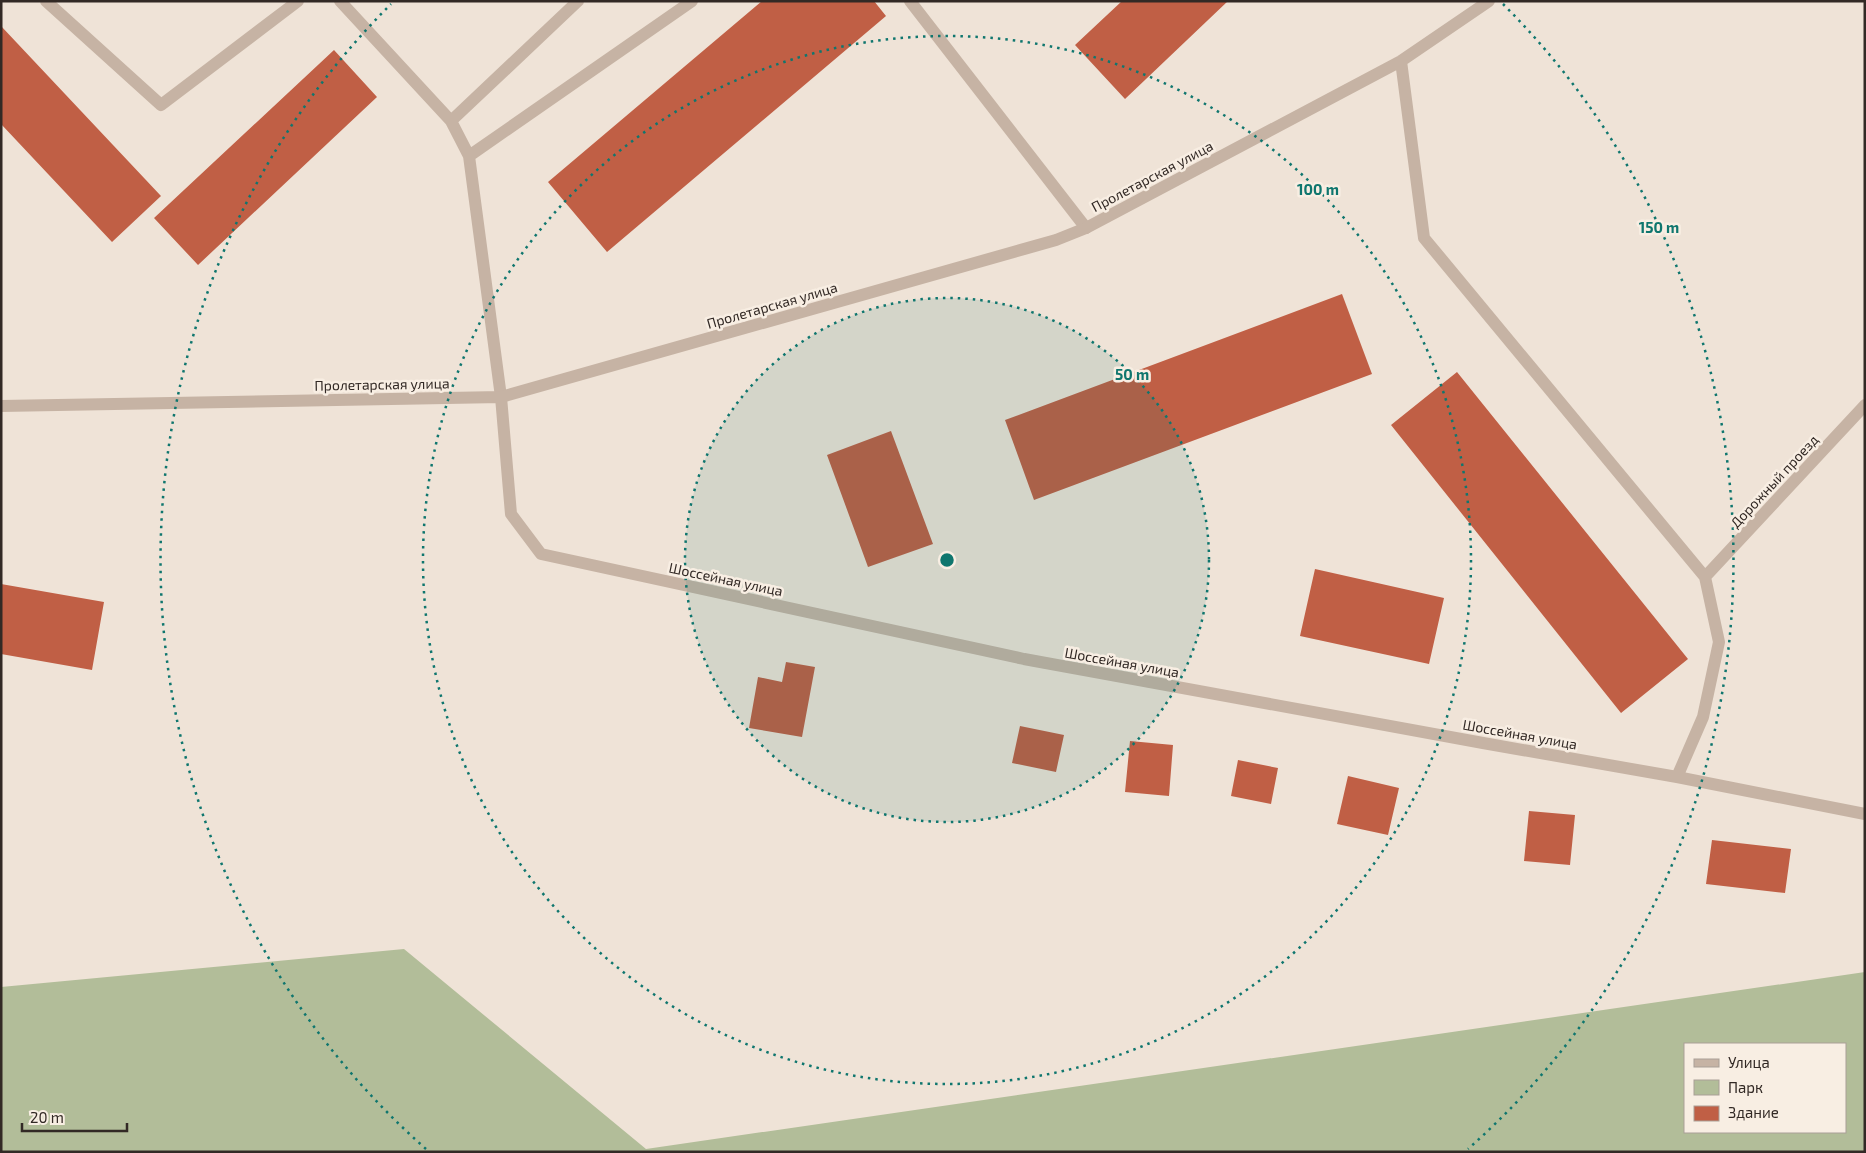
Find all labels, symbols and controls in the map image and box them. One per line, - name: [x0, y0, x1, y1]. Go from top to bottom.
- street label: Пролетарская улица: [1088, 137, 1216, 215]
- text: 100 m: [1297, 180, 1339, 198]
- text: 150 m: [1639, 218, 1679, 236]
- street label: Пролетарская улица: [705, 278, 839, 332]
- text: 50 m: [1115, 365, 1149, 383]
- street label: Пролетарская улица: [314, 374, 450, 394]
- street label: Дорожный проезд: [1726, 431, 1822, 531]
- centre of rings: [938, 551, 956, 569]
- street label: Шоссейная улица: [667, 559, 785, 599]
- street label: Шоссейная улица: [1063, 644, 1181, 680]
- street label: Шоссейная улица: [1461, 716, 1579, 752]
- legend: [1684, 1043, 1846, 1133]
- text: Улица: [1728, 1053, 1770, 1071]
- text: Парк: [1728, 1078, 1763, 1096]
- scale bar: [22, 1100, 128, 1132]
- text: Здание: [1728, 1103, 1779, 1121]
- text: 20 m: [30, 1108, 64, 1126]

